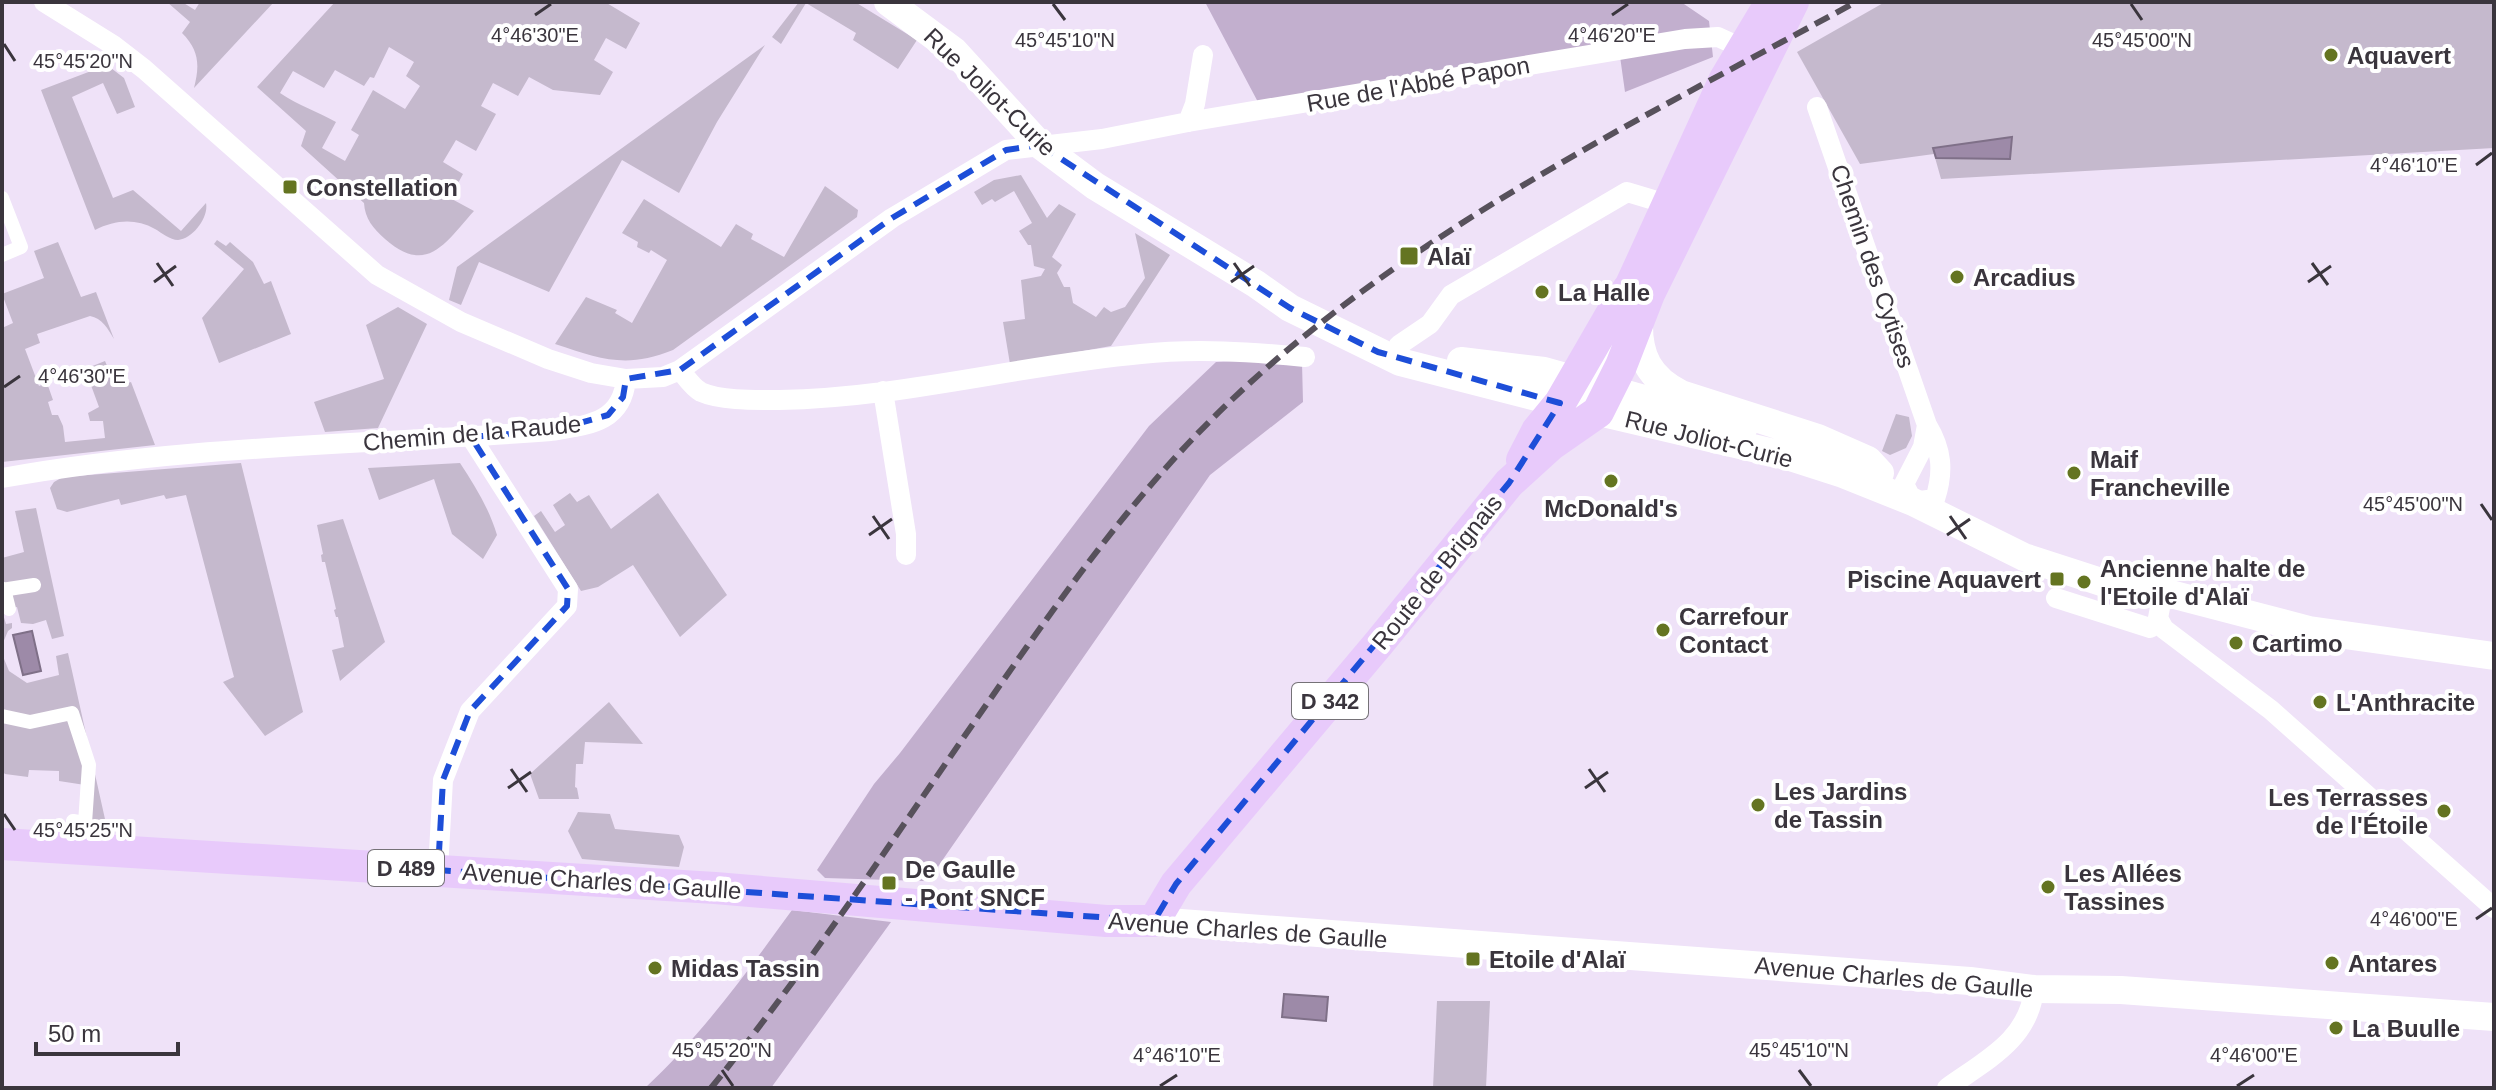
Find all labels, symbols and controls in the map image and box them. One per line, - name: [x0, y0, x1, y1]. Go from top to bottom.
- street label: Rue Joliot-Curie: [919, 23, 1061, 161]
- text: 4°46'30"E: [491, 24, 579, 46]
- text: 4°46'20"E: [1568, 24, 1656, 46]
- text: 45°45'10"N: [1015, 29, 1115, 51]
- text: 45°45'00"N: [2092, 29, 2192, 51]
- place label: Aquavert: [2347, 42, 2451, 69]
- marker: Aquavert: [2322, 46, 2340, 64]
- text: 45°45'20"N: [33, 50, 133, 72]
- street label: Rue de l'Abbé Papon: [1304, 51, 1532, 117]
- text: 4°46'10"E: [2370, 154, 2458, 176]
- street label: Chemin des Cytises: [1825, 161, 1921, 371]
- place label: Constellation: [306, 174, 458, 201]
- marker: Constellation: [281, 178, 299, 196]
- place label: Alaï: [1427, 243, 1472, 270]
- marker: Alaï: [1398, 245, 1420, 267]
- place label: Arcadius: [1973, 264, 2076, 291]
- marker: Arcadius: [1948, 268, 1966, 286]
- place label: La Halle: [1558, 279, 1650, 306]
- marker: La Halle: [1533, 283, 1551, 301]
- text: 4°46'30"E: [38, 365, 126, 387]
- street label: Rue Joliot-Curie: [1622, 405, 1796, 473]
- street label: Chemin de la Raude: [362, 410, 582, 456]
- place label: Maif Francheville: [2090, 446, 2230, 501]
- marker: Maif Francheville: [2065, 464, 2083, 482]
- marker: McDonald's: [1602, 472, 1620, 490]
- street label: Route de Brignais: [1366, 489, 1508, 655]
- text: 45°45'00"N: [2363, 493, 2463, 515]
- place label: McDonald's: [1544, 495, 1678, 522]
- place label: Ancienne halte de l'Etoile d'Alaï: [2100, 555, 2305, 610]
- place label: Piscine Aquavert: [1847, 566, 2041, 593]
- marker: Piscine Aquavert: [2048, 570, 2066, 588]
- marker: Ancienne halte de l'Etoile d'Alaï: [2075, 573, 2093, 591]
- place label: Carrefour Contact: [1679, 603, 1788, 658]
- marker: Carrefour Contact: [1654, 621, 1672, 639]
- place label: Cartimo: [2252, 630, 2343, 657]
- marker: Cartimo: [2227, 634, 2245, 652]
- road number: D 342: [1292, 683, 1368, 719]
- place label: L'Anthracite: [2336, 689, 2475, 716]
- marker: L'Anthracite: [2311, 693, 2329, 711]
- place label: Les Jardins de Tassin: [1774, 778, 1907, 833]
- place label: Les Terrasses de l'Étoile: [2268, 784, 2428, 839]
- marker: Les Jardins de Tassin: [1749, 796, 1767, 814]
- marker: Les Terrasses de l'Étoile: [2435, 802, 2453, 820]
- text: 45°45'25"N: [33, 819, 133, 841]
- road number: D 489: [368, 850, 444, 886]
- place label: De Gaulle - Pont SNCF: [905, 856, 1045, 911]
- street label: Avenue Charles de Gaulle: [462, 858, 742, 904]
- place label: Les Allées Tassines: [2064, 860, 2182, 915]
- marker: De Gaulle - Pont SNCF: [880, 874, 898, 892]
- marker: Les Allées Tassines: [2039, 878, 2057, 896]
- street label: Avenue Charles de Gaulle: [1108, 907, 1388, 953]
- text: 4°46'00"E: [2370, 908, 2458, 930]
- place label: Etoile d'Alaï: [1489, 946, 1627, 973]
- marker: Etoile d'Alaï: [1464, 950, 1482, 968]
- place label: Antares: [2348, 950, 2437, 977]
- street label: Avenue Charles de Gaulle: [1753, 951, 2035, 1003]
- marker: Antares: [2323, 954, 2341, 972]
- place label: Midas Tassin: [671, 955, 820, 982]
- marker: Midas Tassin: [646, 959, 664, 977]
- scale bar: [36, 1006, 178, 1056]
- place label: La Buulle: [2352, 1015, 2460, 1042]
- marker: La Buulle: [2327, 1019, 2345, 1037]
- text: 50 m: [48, 1020, 101, 1047]
- text: 45°45'20"N: [672, 1039, 772, 1061]
- text: 45°45'10"N: [1749, 1039, 1849, 1061]
- text: 4°46'10"E: [1133, 1044, 1221, 1066]
- text: 4°46'00"E: [2210, 1044, 2298, 1066]

